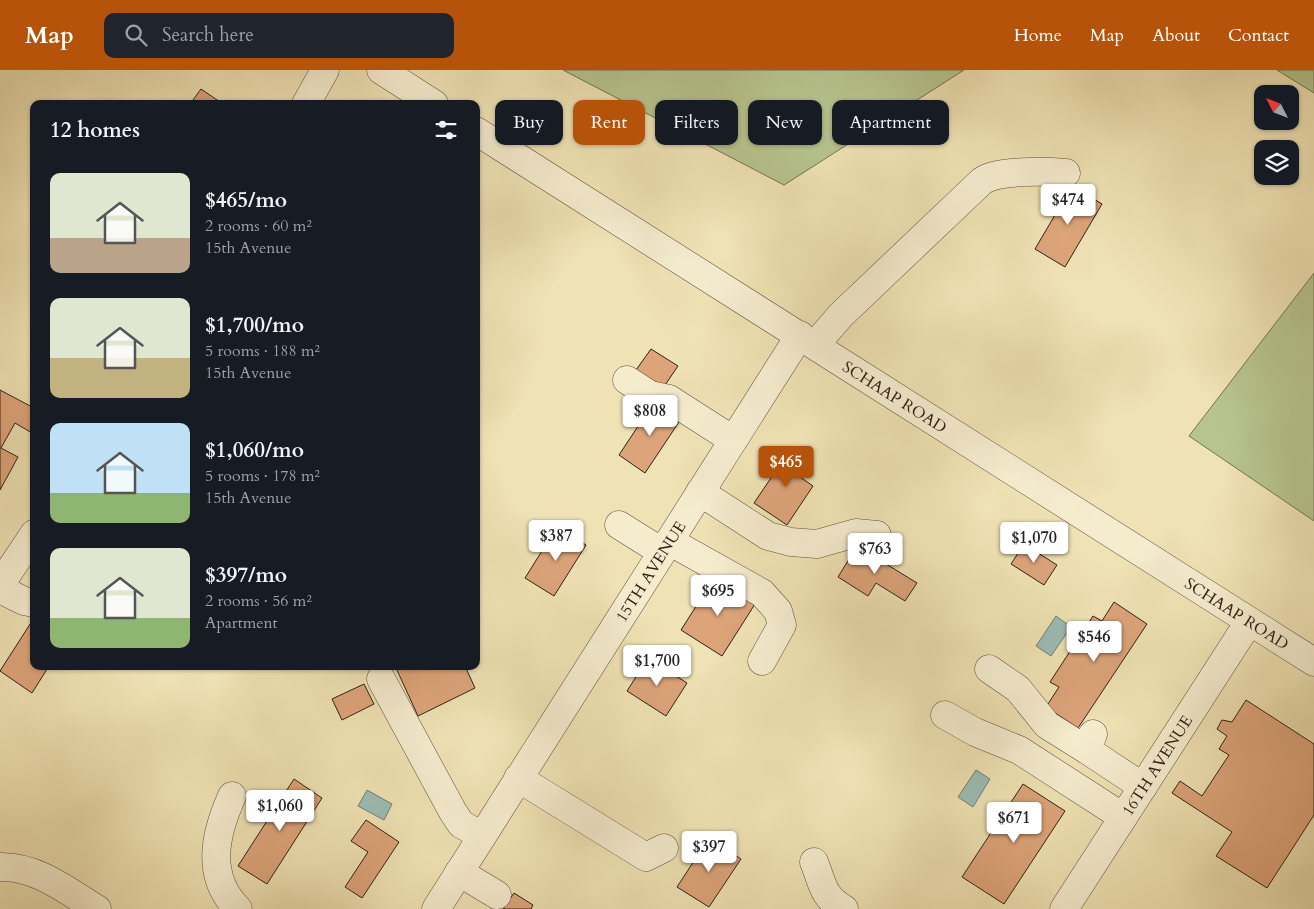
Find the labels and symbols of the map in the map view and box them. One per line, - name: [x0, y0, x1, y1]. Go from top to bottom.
- north arrow: [1254, 85, 1299, 130]
- pin: $474: [1038, 184, 1098, 226]
- street label: SCHAAP ROAD: [838, 356, 951, 439]
- pin: $808: [620, 394, 680, 437]
- pin: $465: [756, 446, 816, 488]
- street label: 15TH AVENUE: [611, 517, 691, 626]
- pin: $387: [526, 520, 586, 562]
- pin: $1,070: [993, 522, 1075, 564]
- pin: $763: [845, 532, 905, 575]
- street label: SCHAAP ROAD: [1180, 573, 1293, 655]
- pin: $695: [688, 574, 748, 617]
- pin: $546: [1064, 620, 1124, 663]
- pin: $1,700: [616, 644, 698, 687]
- street label: 16TH AVENUE: [1117, 711, 1198, 820]
- pin: $1,060: [239, 790, 321, 832]
- pin: $671: [984, 802, 1044, 844]
- pin: $397: [679, 830, 739, 873]

